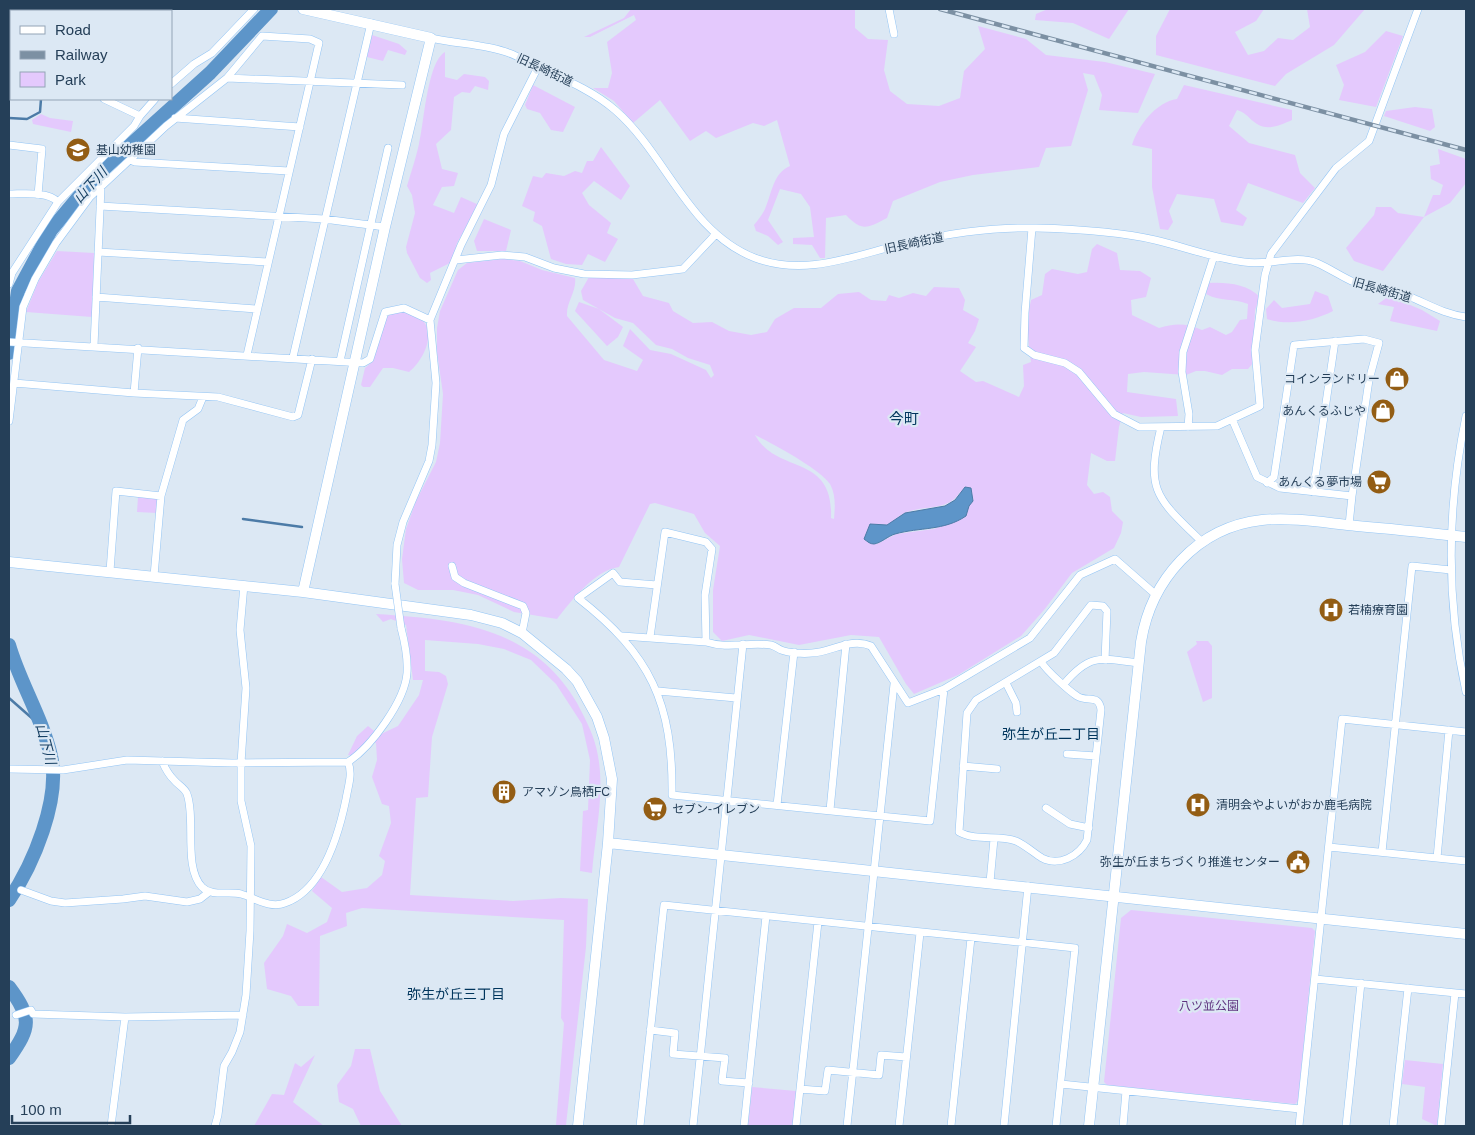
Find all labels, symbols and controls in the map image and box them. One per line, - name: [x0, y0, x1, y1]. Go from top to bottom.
- legend: [10, 10, 172, 100]
- text: Road: [55, 21, 91, 38]
- text: Railway: [55, 46, 108, 63]
- street label: 旧長崎街道: [515, 51, 575, 89]
- text: Park: [55, 71, 86, 88]
- school or university icon: 基山幼稚園: [65, 137, 91, 163]
- place label: 基山幼稚園: [96, 143, 156, 157]
- water label: 山下川: [70, 163, 111, 206]
- street label: 旧長崎街道: [883, 230, 945, 256]
- street label: 旧長崎街道: [1351, 275, 1413, 305]
- shop icon: コインランドリー: [1384, 366, 1410, 392]
- place label: コインランドリー: [1284, 372, 1380, 386]
- shop icon: あんくるふじや: [1370, 398, 1396, 424]
- place label: あんくるふじや: [1282, 404, 1366, 418]
- district label: 今町: [889, 410, 919, 427]
- supermarket icon: あんくる夢市場: [1366, 469, 1392, 495]
- place label: あんくる夢市場: [1278, 475, 1362, 489]
- hospital icon: 若楠療育園: [1318, 597, 1344, 623]
- place label: 若楠療育園: [1348, 603, 1408, 617]
- water label: 山下川: [33, 722, 60, 768]
- district label: 弥生が丘二丁目: [1002, 726, 1100, 742]
- building icon: アマゾン鳥栖FC: [491, 779, 517, 805]
- place label: アマゾン鳥栖FC: [522, 785, 610, 799]
- hospital icon: 清明会やよいがおか鹿毛病院: [1185, 792, 1211, 818]
- supermarket icon: セブン-イレブン: [642, 796, 668, 822]
- place label: 清明会やよいがおか鹿毛病院: [1216, 798, 1372, 812]
- place label: セブン-イレブン: [672, 802, 760, 816]
- public building icon: 弥生が丘まちづくり推進センター: [1285, 849, 1311, 875]
- place label: 弥生が丘まちづくり推進センター: [1100, 855, 1280, 869]
- district label: 弥生が丘三丁目: [407, 986, 505, 1002]
- park label: 八ツ並公園: [1179, 999, 1239, 1013]
- scale bar: [12, 1092, 130, 1124]
- text: 100 m: [20, 1101, 62, 1118]

